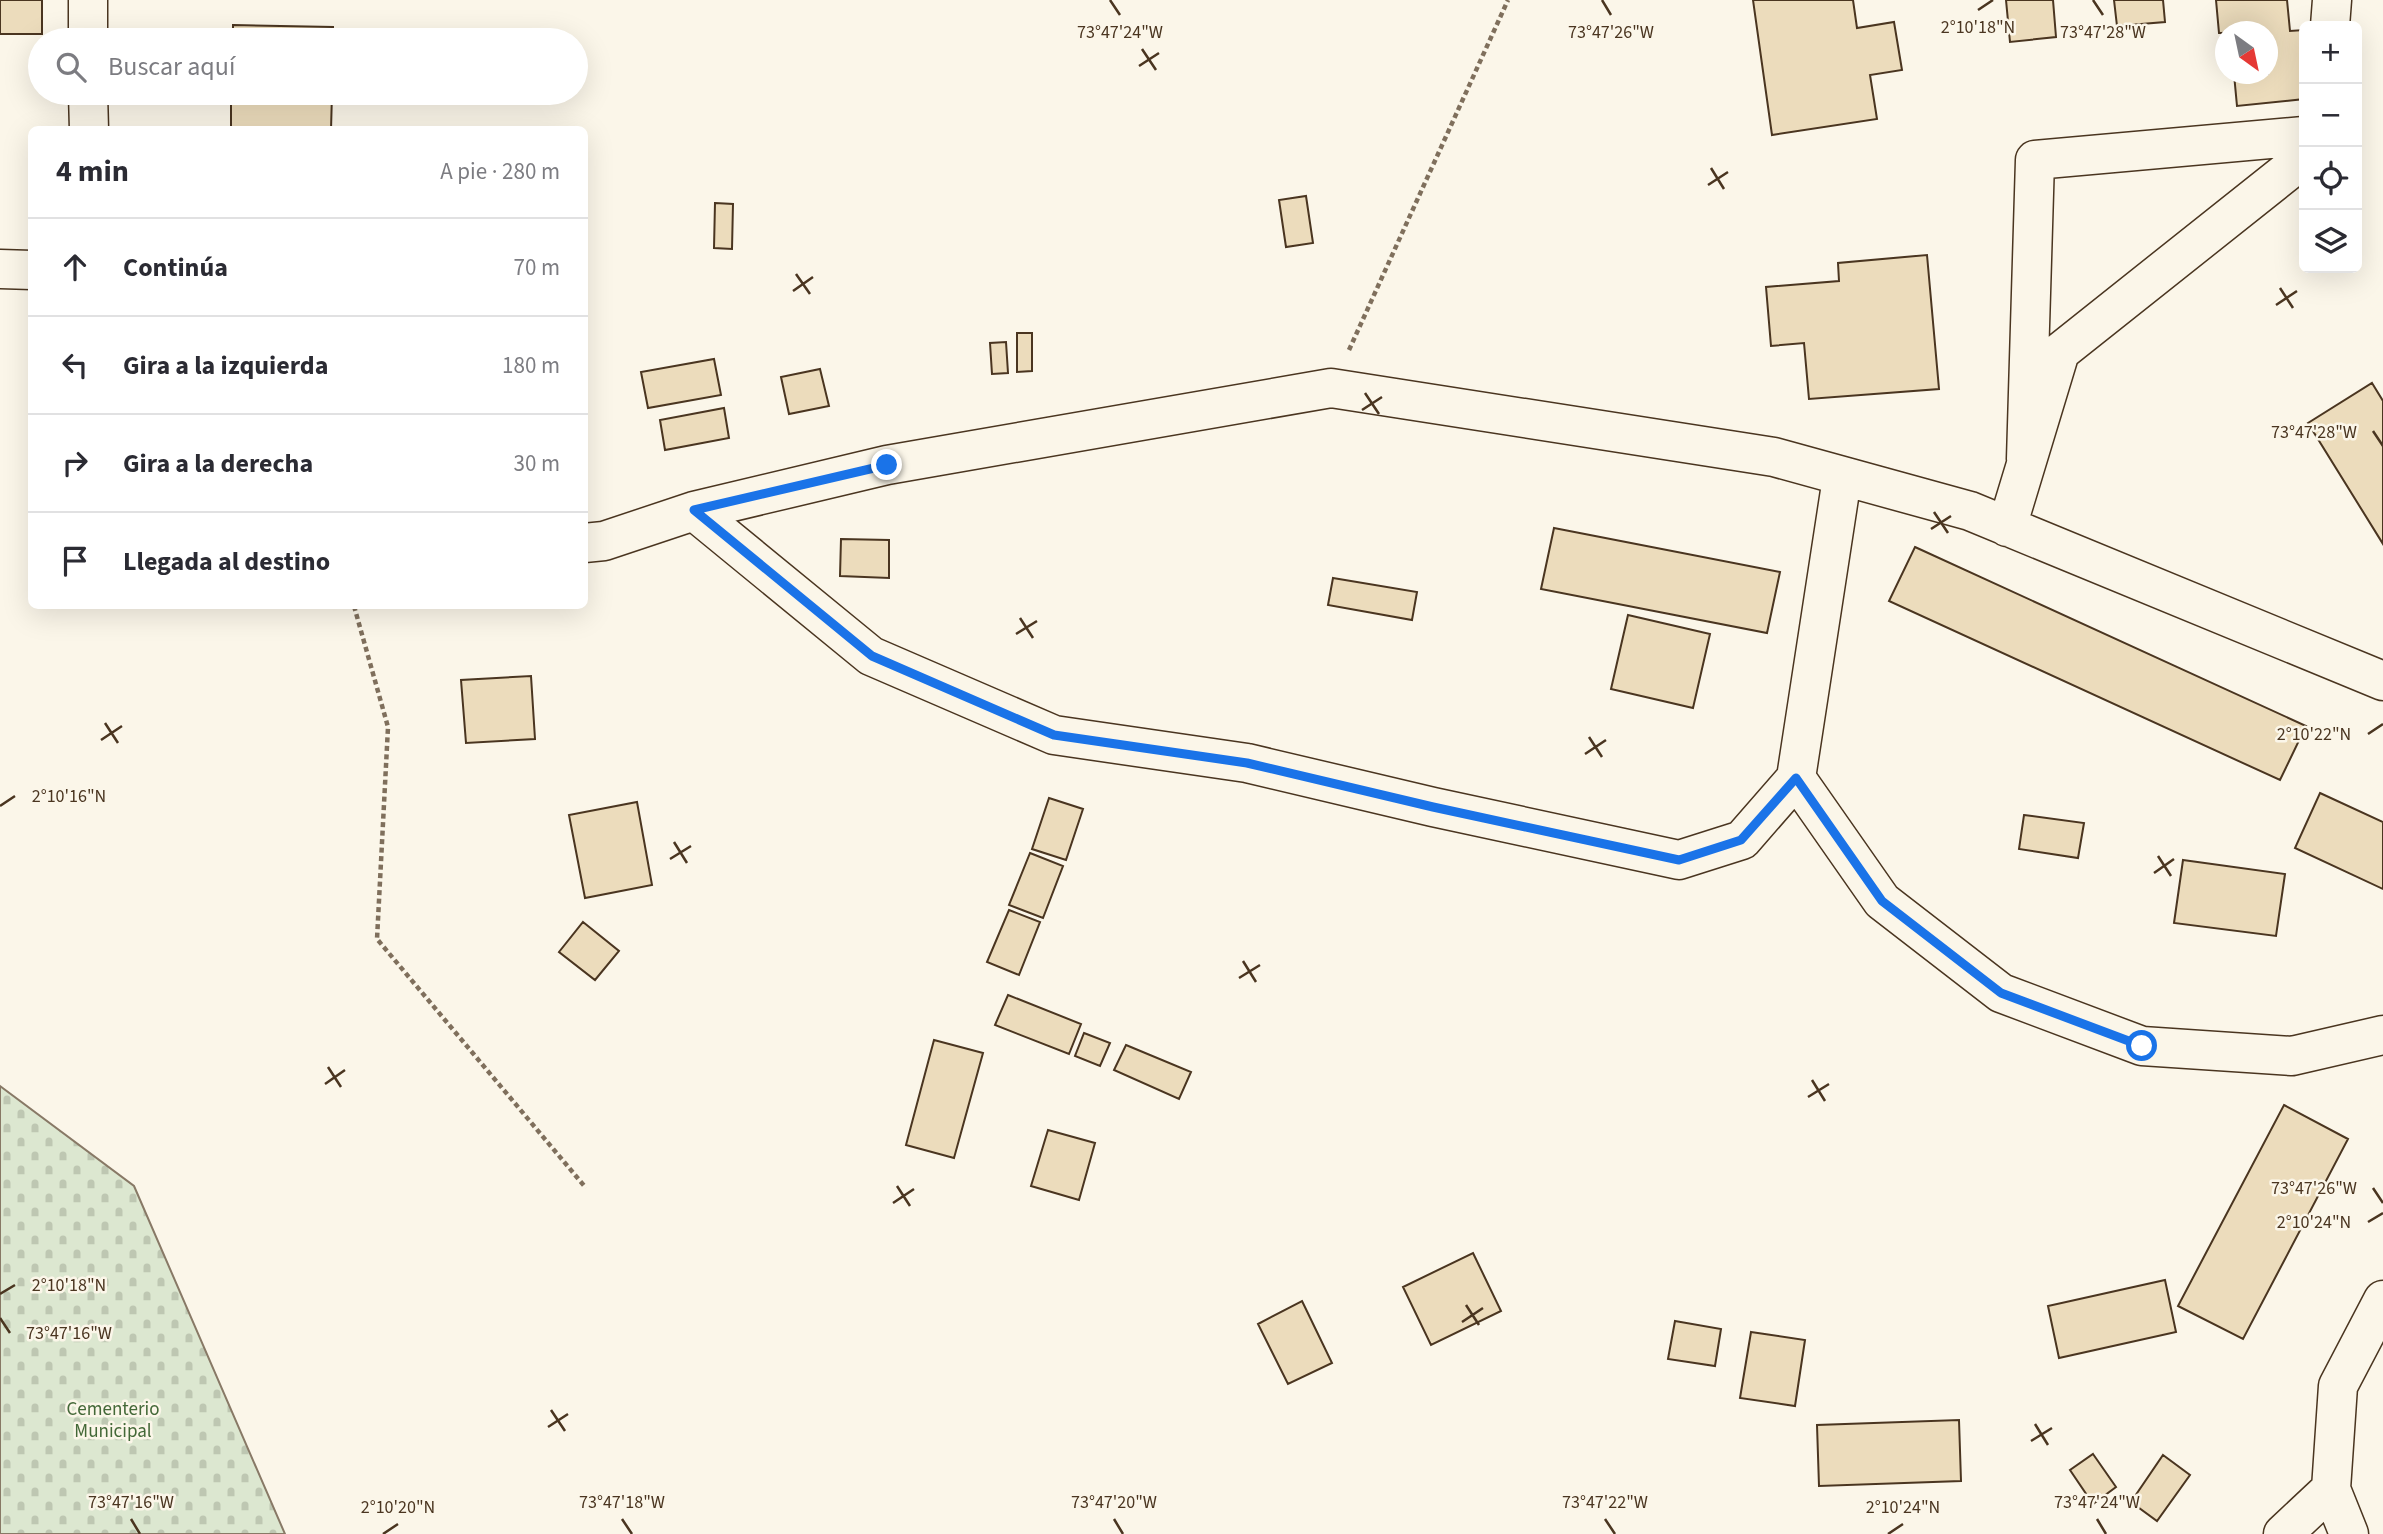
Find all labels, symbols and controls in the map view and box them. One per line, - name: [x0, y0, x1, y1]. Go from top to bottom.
- text: 2°10'18"N: [1941, 15, 2015, 40]
- text: 73°47'24"W: [1077, 20, 1163, 45]
- text: 73°47'26"W: [1568, 20, 1654, 45]
- text: 73°47'28"W: [2060, 20, 2146, 45]
- north arrow: [2215, 21, 2278, 84]
- map controls: [2299, 21, 2362, 273]
- button: +: [2299, 21, 2362, 84]
- search box: [28, 28, 588, 105]
- icon: search: [52, 48, 90, 86]
- text: Buscar aquí: [108, 48, 235, 85]
- button: −: [2299, 84, 2362, 147]
- button: locate: [2299, 147, 2362, 210]
- text: 4 min: [56, 150, 129, 193]
- text: A pie · 280 m: [440, 155, 560, 188]
- button: layers: [2299, 210, 2362, 273]
- icon: ahead: [56, 248, 94, 286]
- text: Continúa: [123, 249, 228, 286]
- text: 70 m: [513, 251, 560, 284]
- icon: left: [56, 346, 94, 384]
- text: Gira a la izquierda: [123, 347, 328, 384]
- text: 180 m: [502, 349, 560, 382]
- text: 73°47'28"W: [2271, 420, 2357, 445]
- icon: right: [56, 444, 94, 482]
- text: Gira a la derecha: [123, 445, 313, 482]
- text: 30 m: [513, 447, 560, 480]
- route end: [871, 449, 902, 480]
- icon: arrive: [56, 542, 94, 580]
- text: Llegada al destino: [123, 543, 330, 580]
- text: 2°10'22"N: [2277, 722, 2351, 747]
- text: 2°10'16"N: [32, 784, 106, 809]
- route start: [2126, 1030, 2157, 1061]
- text: 73°47'26"W: [2271, 1176, 2357, 1201]
- text: 2°10'24"N: [2277, 1210, 2351, 1235]
- text: 2°10'18"N: [32, 1273, 106, 1298]
- text: 73°47'16"W: [26, 1321, 112, 1346]
- park label: Cementerio Municipal: [67, 1396, 160, 1445]
- text: 73°47'16"W: [88, 1490, 174, 1515]
- text: 73°47'18"W: [579, 1490, 665, 1515]
- text: 73°47'20"W: [1071, 1490, 1157, 1515]
- text: 73°47'22"W: [1562, 1490, 1648, 1515]
- text: 73°47'24"W: [2054, 1490, 2140, 1515]
- text: 2°10'20"N: [361, 1495, 435, 1520]
- text: 2°10'24"N: [1866, 1495, 1940, 1520]

